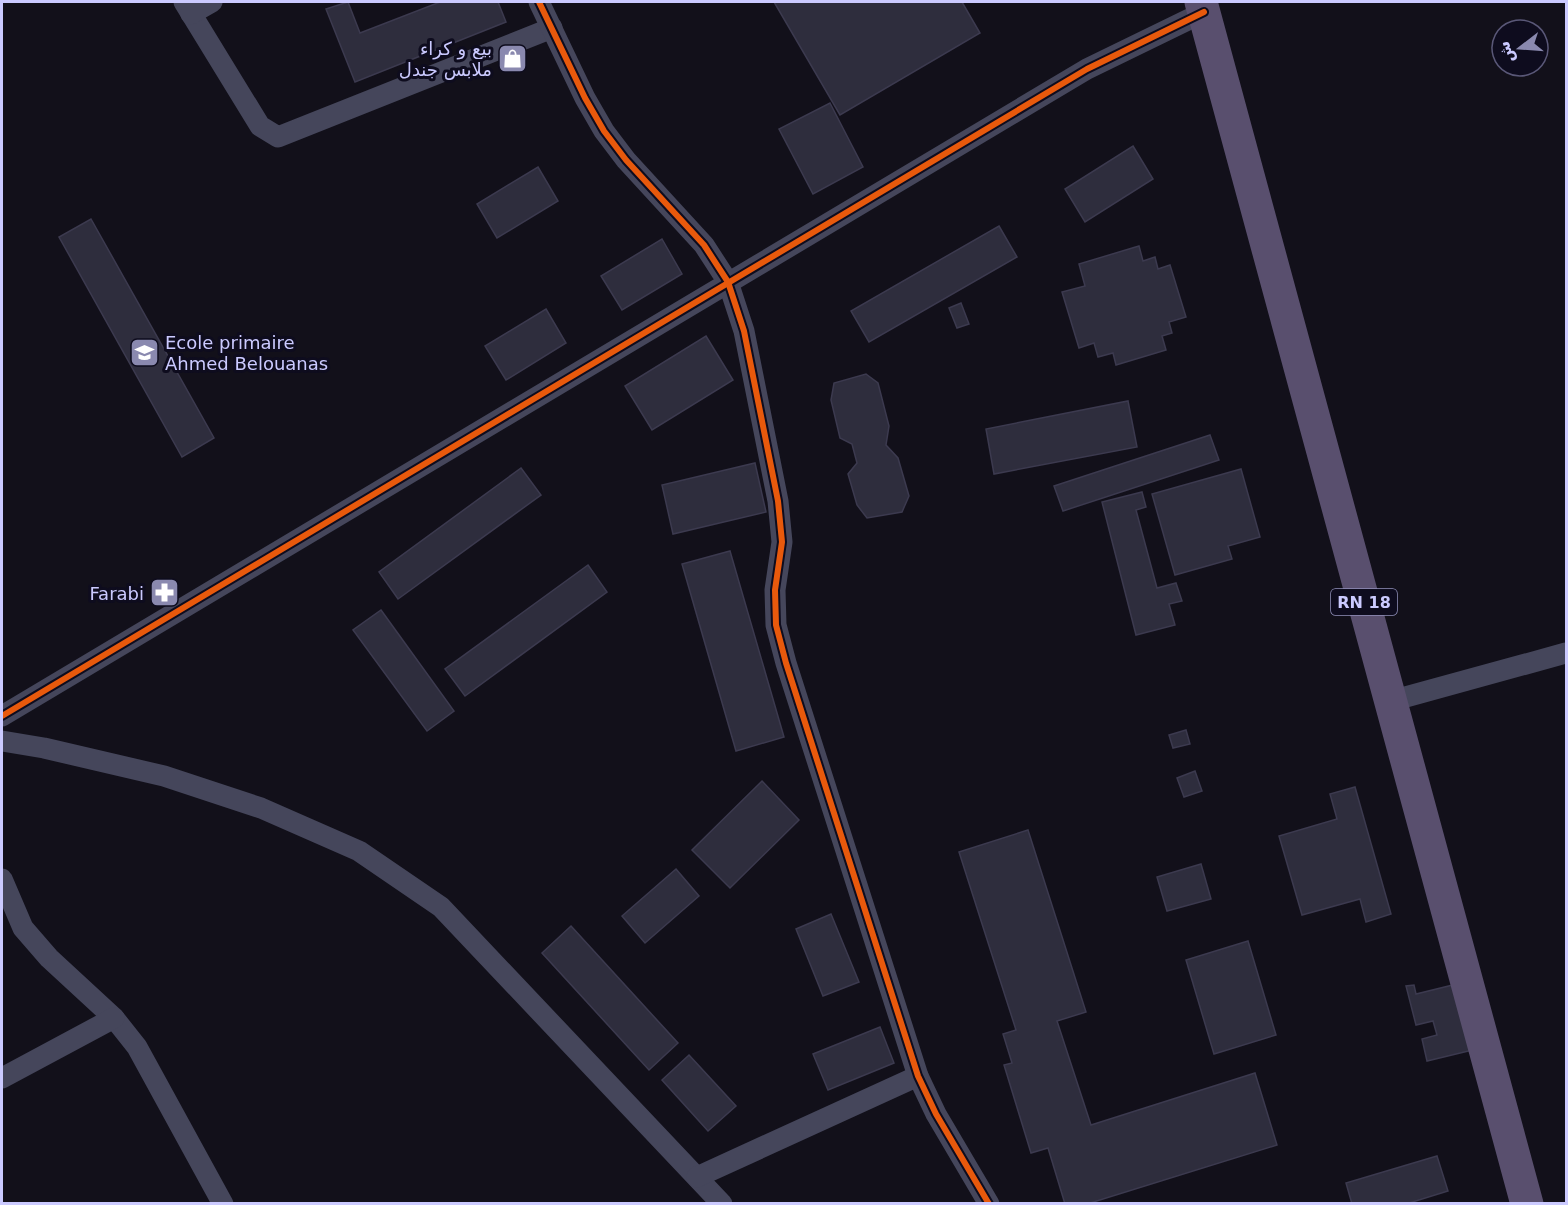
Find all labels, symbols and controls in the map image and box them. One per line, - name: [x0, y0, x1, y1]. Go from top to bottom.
- north arrow: [1490, 18, 1550, 78]
- place label: بيع و كراء ملابس جندل: [399, 38, 492, 80]
- text: ش: [1494, 39, 1518, 66]
- shop icon: بيع و كراء ملابس جندل: [497, 42, 529, 74]
- place label: Ecole primaire Ahmed Belouanas: [165, 332, 328, 374]
- school or university icon: Ecole primaire Ahmed Belouanas: [128, 336, 160, 368]
- pharmacy icon: Farabi: [149, 577, 181, 609]
- place label: Farabi: [89, 583, 144, 604]
- road number: RN 18: [1331, 589, 1397, 615]

